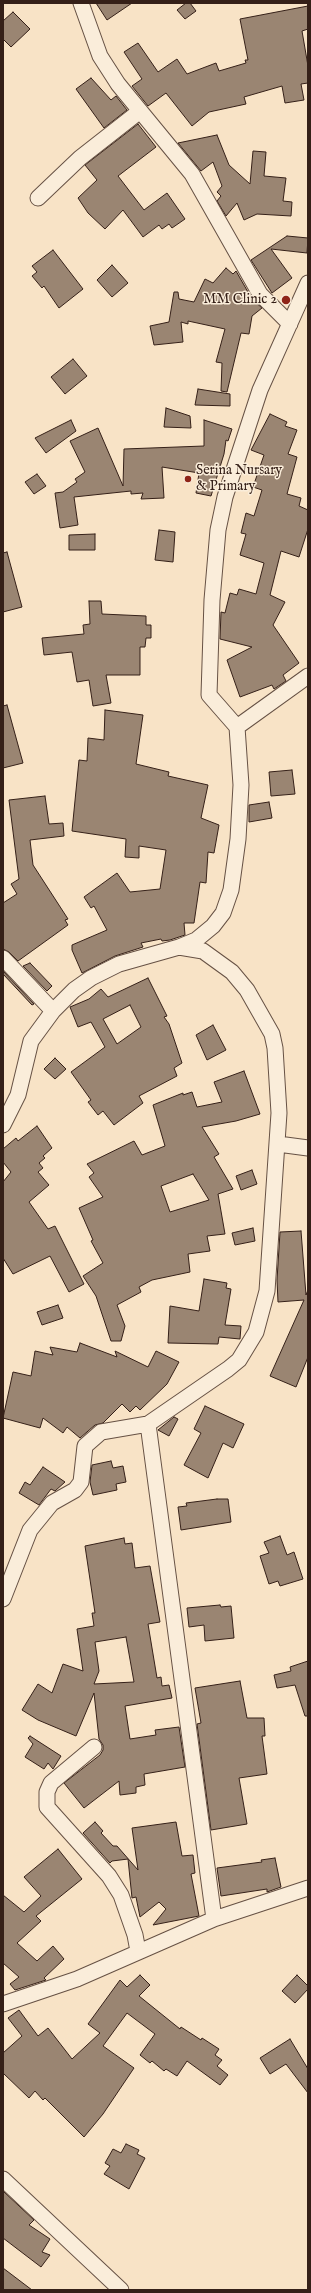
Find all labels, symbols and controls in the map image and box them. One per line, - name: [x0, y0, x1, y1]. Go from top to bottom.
- place label: MM Clinic 2: [203, 292, 277, 308]
- marker: MM Clinic 2: [280, 294, 292, 306]
- place label: Serina Nursary & Primary: [196, 463, 282, 496]
- marker: Serina Nursary & Primary: [183, 474, 193, 484]

